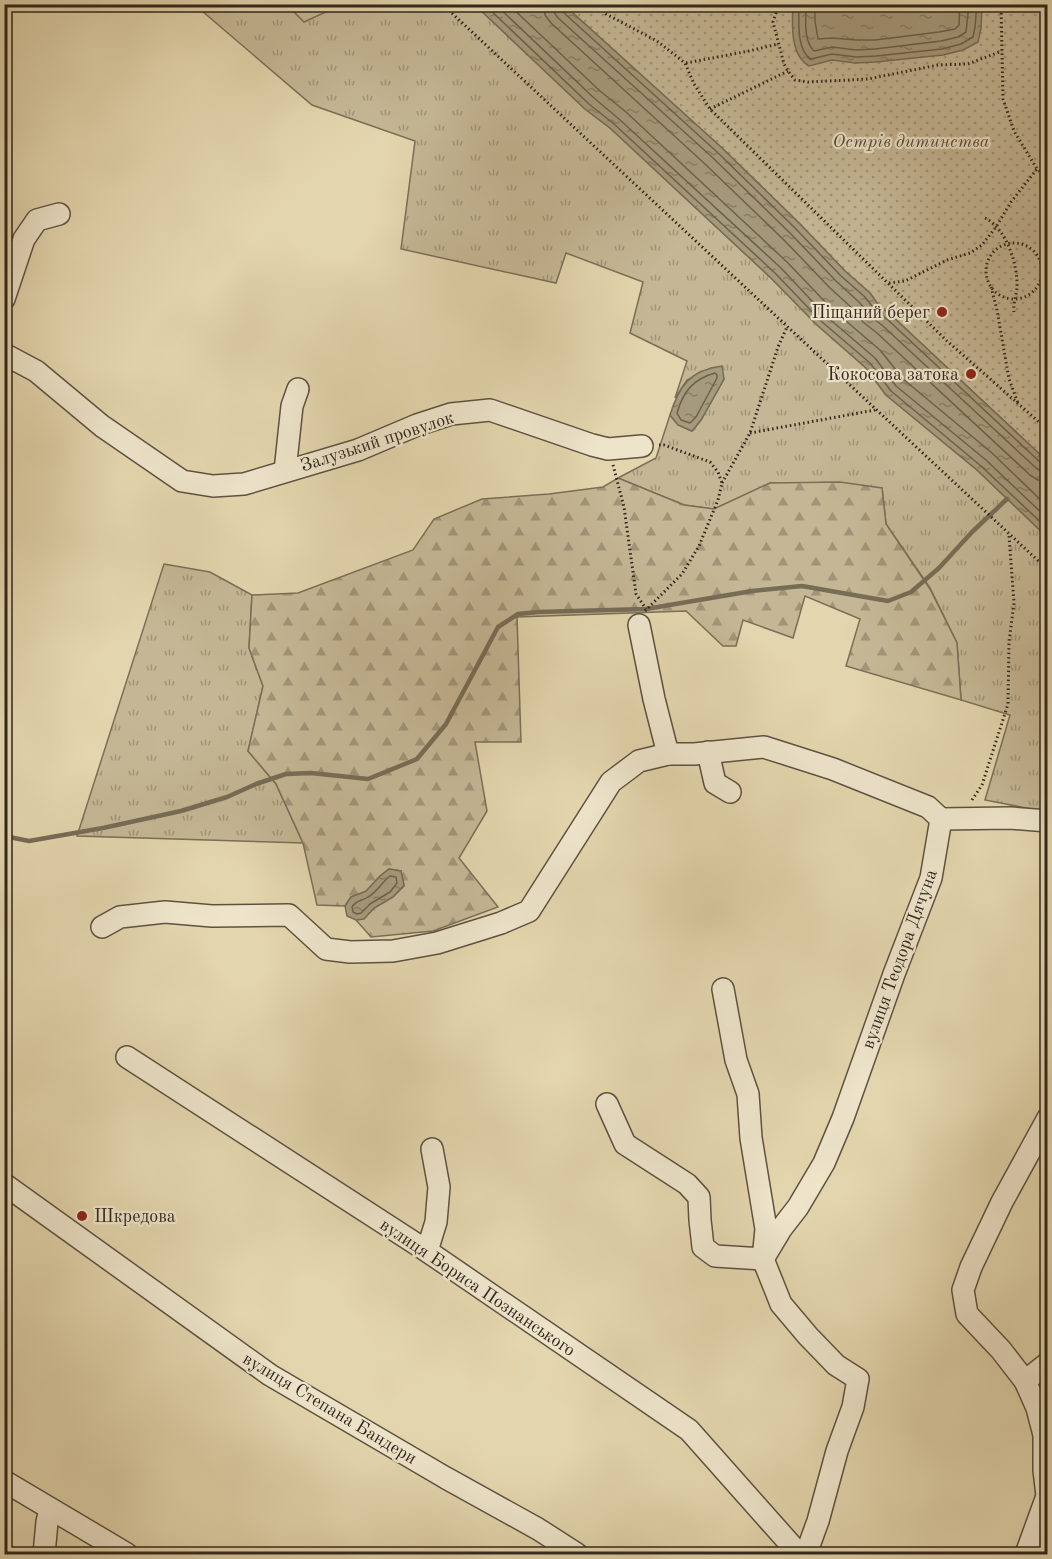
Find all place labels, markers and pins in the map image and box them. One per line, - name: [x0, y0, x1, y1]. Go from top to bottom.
- place label: Піщаний берег: [811, 304, 930, 322]
- marker: Піщаний берег: [935, 305, 949, 319]
- place label: Кокосова затока: [828, 366, 959, 384]
- marker: Кокосова затока: [964, 367, 978, 381]
- place label: Шкредова: [94, 1208, 176, 1226]
- marker: Шкредова: [75, 1209, 89, 1223]

